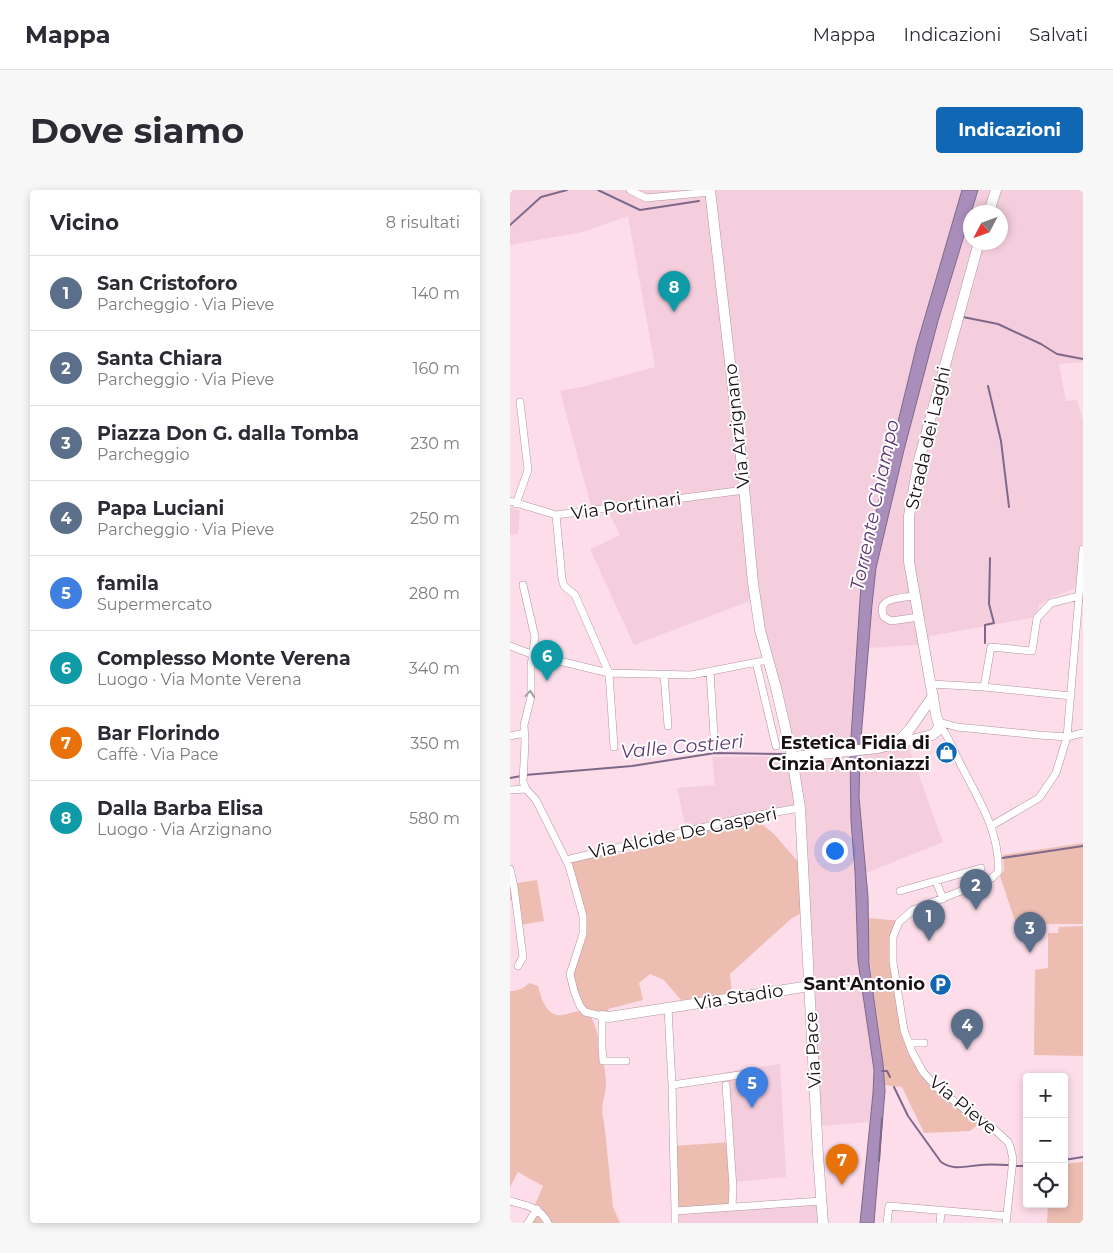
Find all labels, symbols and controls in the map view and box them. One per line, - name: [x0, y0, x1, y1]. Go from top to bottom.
- text: Mappa: [25, 20, 110, 49]
- text: Mappa: [813, 24, 876, 46]
- text: Indicazioni: [904, 24, 1001, 46]
- text: Salvati: [1029, 24, 1088, 46]
- button: Indicazioni: [936, 107, 1083, 153]
- text: Dove siamo: [30, 109, 244, 152]
- north arrow: [963, 205, 1008, 250]
- text: Vicino: [50, 210, 119, 235]
- text: 8 risultati: [386, 213, 460, 232]
- pin: 8: [658, 271, 690, 312]
- text: San Cristoforo: [97, 272, 238, 295]
- text: 1: [63, 284, 69, 303]
- text: 140 m: [412, 284, 460, 303]
- text: Parcheggio · Via Pieve: [97, 295, 274, 314]
- text: Santa Chiara: [97, 347, 223, 370]
- text: 2: [61, 359, 71, 378]
- text: 160 m: [413, 359, 460, 378]
- street label: Via Arzignano: [720, 363, 754, 489]
- street label: Strada dei Laghi: [901, 364, 955, 512]
- text: Parcheggio · Via Pieve: [97, 370, 274, 389]
- water label: Torrente Chiampo: [845, 417, 904, 593]
- text: Piazza Don G. dalla Tomba: [97, 422, 359, 445]
- text: 3: [61, 434, 71, 453]
- text: 230 m: [410, 434, 460, 453]
- text: Parcheggio: [97, 445, 190, 464]
- street label: Via Portinari: [570, 487, 682, 525]
- text: Papa Luciani: [97, 497, 224, 520]
- text: 4: [60, 509, 72, 528]
- text: 250 m: [410, 509, 460, 528]
- text: Parcheggio · Via Pieve: [97, 520, 274, 539]
- text: famila: [97, 572, 159, 595]
- text: 5: [61, 584, 71, 603]
- text: 280 m: [409, 584, 460, 603]
- text: Supermercato: [97, 595, 212, 614]
- pin: 6: [531, 640, 563, 681]
- text: Complesso Monte Verena: [97, 647, 351, 670]
- text: 6: [61, 659, 71, 678]
- text: 340 m: [409, 659, 460, 678]
- text: Luogo · Via Monte Verena: [97, 670, 302, 689]
- one-way arrow: [524, 690, 535, 698]
- text: Bar Florindo: [97, 722, 220, 745]
- water label: Valle Costieri: [620, 730, 745, 763]
- place label: Estetica Fidia di Cinzia Antoniazzi: [768, 732, 930, 775]
- text: 7: [61, 734, 71, 753]
- text: 350 m: [410, 734, 460, 753]
- shop icon: Estetica Fidia di Cinzia Antoniazzi: [934, 741, 958, 765]
- text: Caffè · Via Pace: [97, 745, 219, 764]
- text: Dalla Barba Elisa: [97, 797, 263, 820]
- street label: Via Alcide De Gasperi: [587, 802, 779, 864]
- text: 8: [61, 809, 71, 828]
- text: 580 m: [409, 809, 460, 828]
- text: Luogo · Via Arzignano: [97, 820, 272, 839]
- your location: [822, 838, 848, 864]
- pin: 2: [960, 869, 992, 910]
- pin: 1: [913, 900, 945, 941]
- pin: 3: [1014, 912, 1046, 953]
- parking icon: Sant'Antonio: [929, 972, 953, 996]
- place label: Sant'Antonio: [804, 973, 925, 995]
- street label: Via Stadio: [693, 979, 785, 1015]
- pin: 4: [951, 1009, 983, 1050]
- street label: Via Pace: [800, 1011, 826, 1089]
- pin: 5: [736, 1067, 768, 1108]
- street label: Via Pieve: [925, 1071, 1002, 1139]
- map controls: [1023, 1073, 1068, 1208]
- button: +: [1023, 1073, 1068, 1118]
- button: −: [1023, 1118, 1068, 1163]
- pin: 7: [826, 1144, 858, 1185]
- button: locate: [1023, 1163, 1068, 1208]

